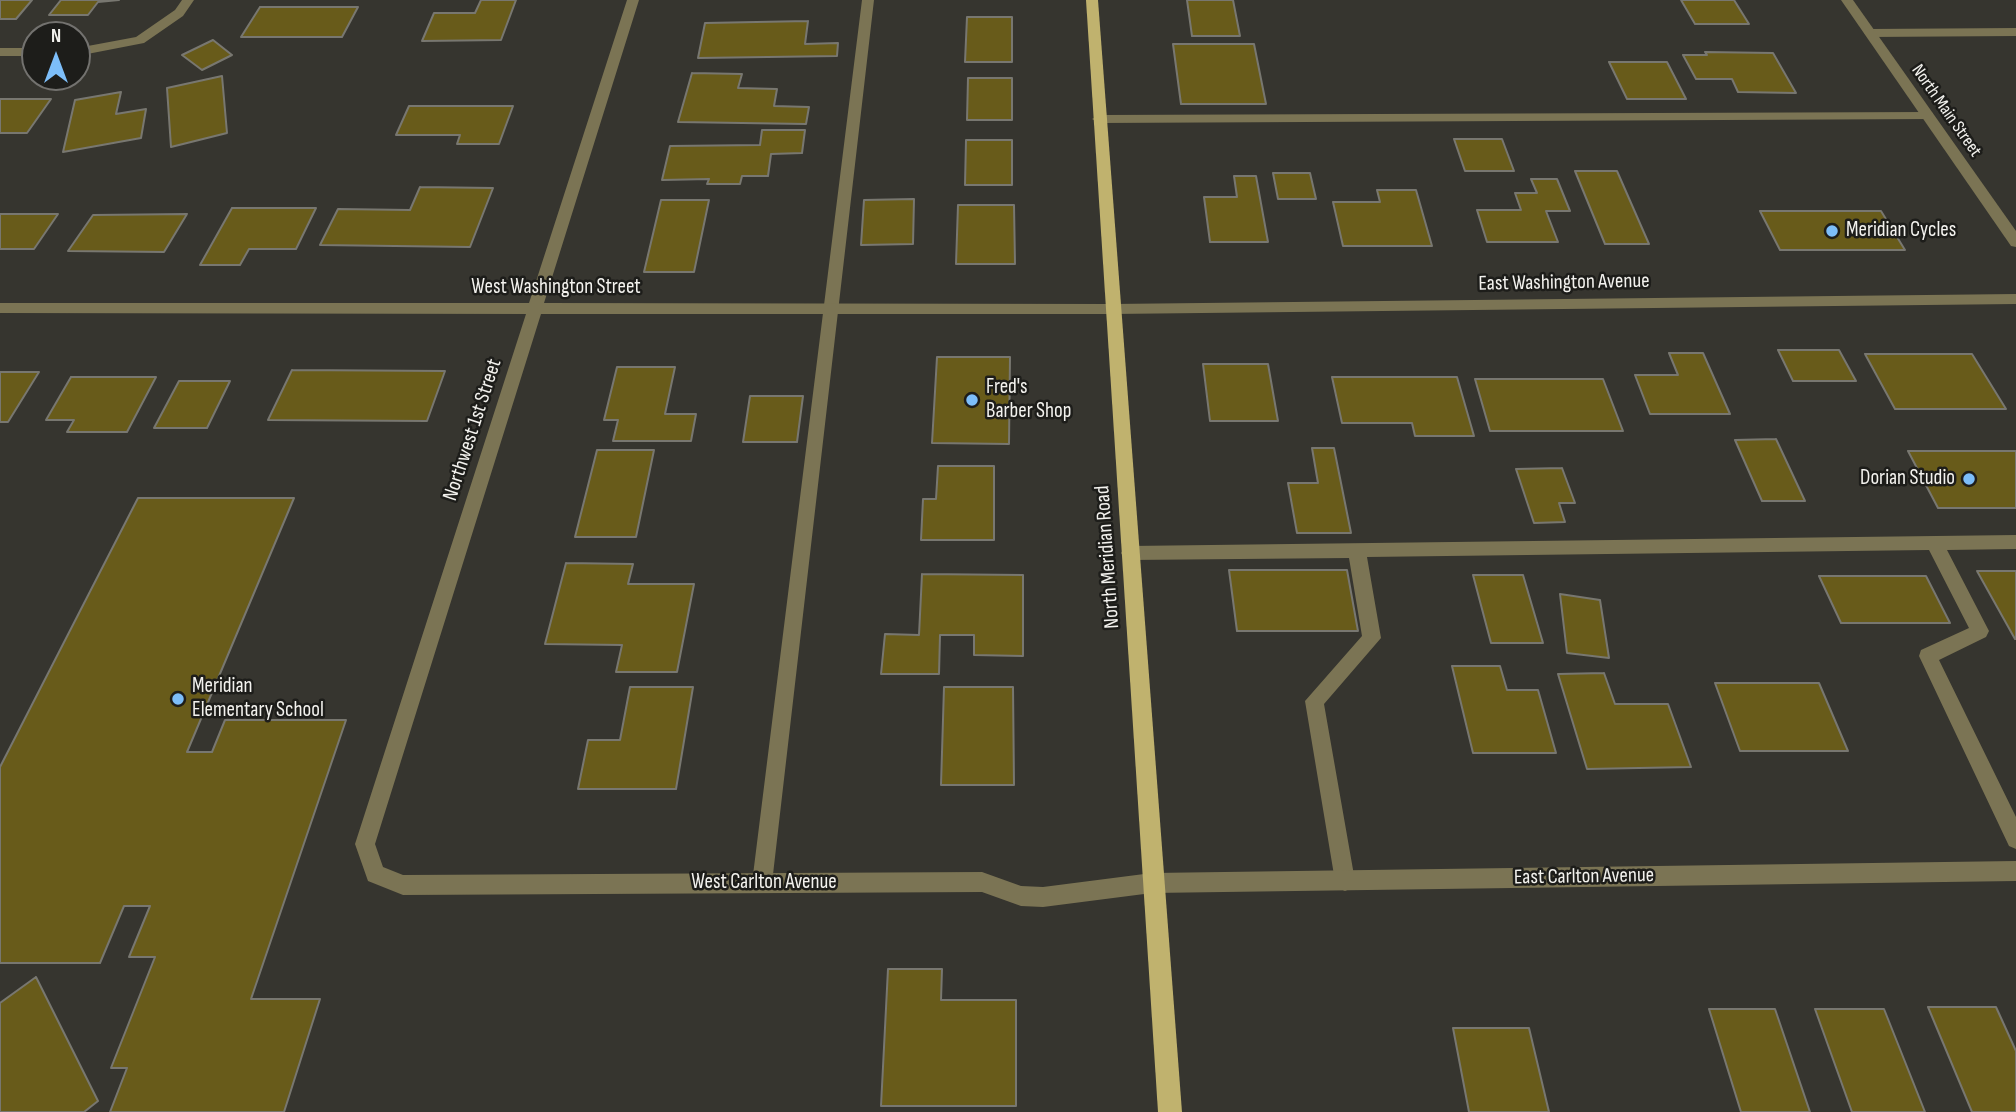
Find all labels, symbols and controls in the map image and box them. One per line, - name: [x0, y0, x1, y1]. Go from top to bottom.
- north arrow: [21, 21, 91, 91]
- text: N: [51, 25, 61, 48]
- street label: North Main Street: [1906, 61, 1986, 161]
- place label: Meridian Cycles: [1846, 218, 1956, 244]
- marker: Meridian Cycles: [1824, 223, 1840, 239]
- street label: East Washington Avenue: [1478, 269, 1650, 297]
- street label: West Washington Street: [471, 275, 641, 301]
- street label: Northwest 1st Street: [438, 356, 508, 504]
- place label: Fred's Barber Shop: [986, 375, 1071, 425]
- marker: Fred's Barber Shop: [964, 392, 980, 408]
- place label: Dorian Studio: [1860, 466, 1955, 492]
- marker: Dorian Studio: [1961, 471, 1977, 487]
- street label: North Meridian Road: [1090, 485, 1126, 629]
- place label: Meridian Elementary School: [192, 674, 324, 724]
- marker: Meridian Elementary School: [170, 691, 186, 707]
- street label: East Carlton Avenue: [1514, 863, 1654, 891]
- street label: West Carlton Avenue: [691, 870, 837, 896]

